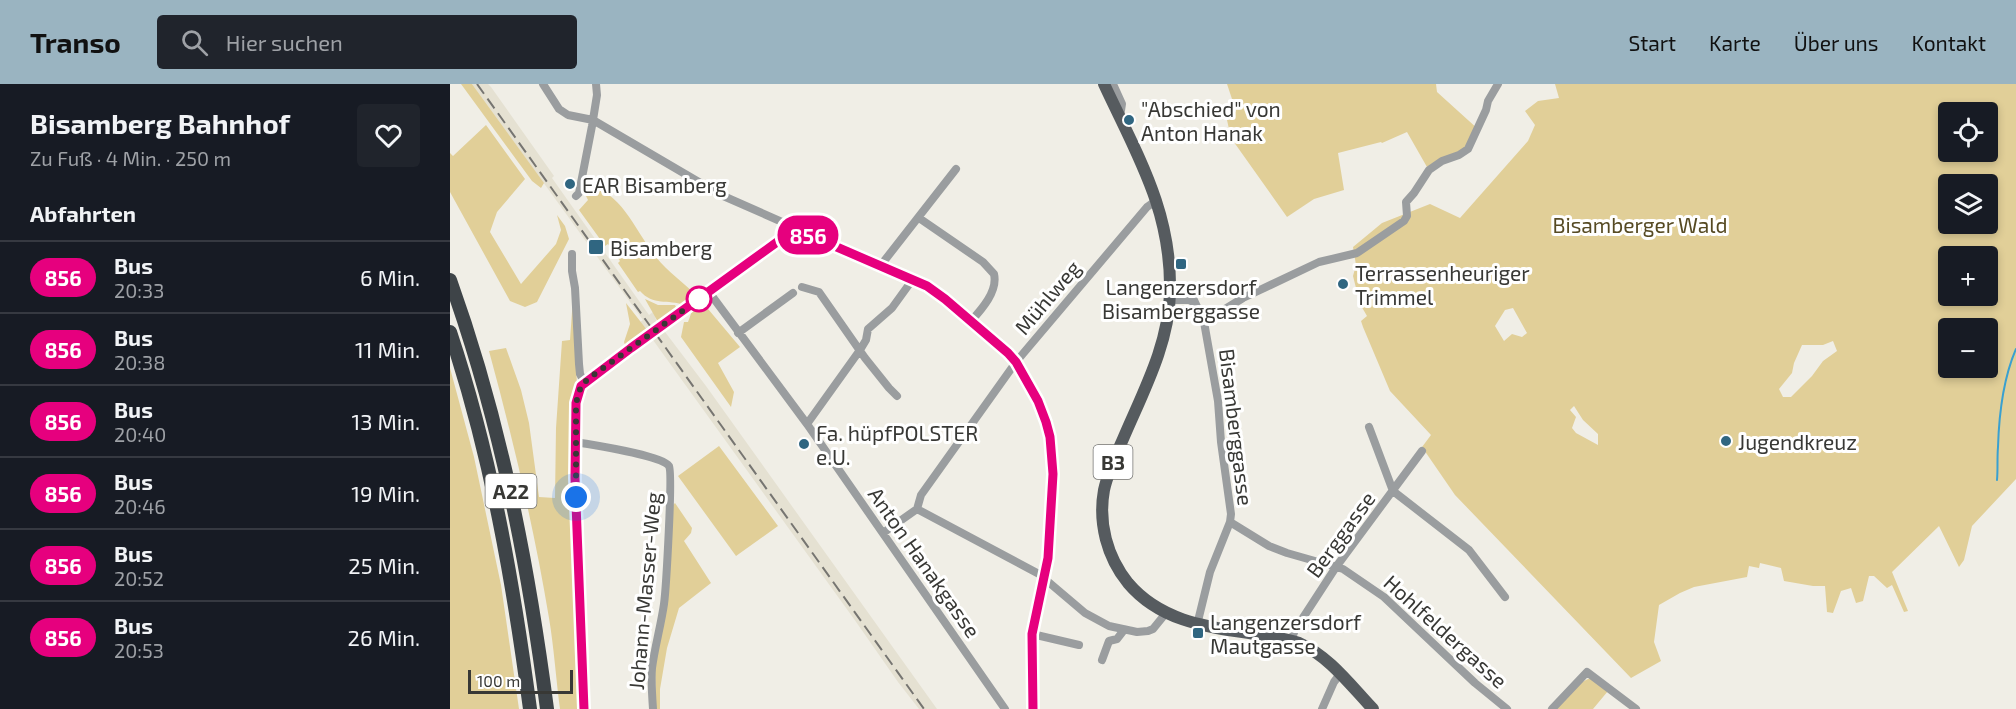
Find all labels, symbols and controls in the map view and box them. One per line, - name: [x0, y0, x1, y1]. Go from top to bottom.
- search box: [157, 15, 577, 69]
- text: Transo: [30, 25, 121, 59]
- icon: search: [178, 26, 211, 59]
- text: Hier suchen: [226, 29, 343, 55]
- text: Start: [1629, 30, 1676, 55]
- text: Karte: [1709, 30, 1761, 55]
- text: Über uns: [1794, 30, 1879, 55]
- text: Kontakt: [1912, 30, 1986, 55]
- place label: "Abschied" von Anton Hanak: [1141, 96, 1281, 145]
- map controls: [1938, 102, 1998, 378]
- button: locate: [1938, 102, 1998, 162]
- button: heart: [357, 104, 420, 167]
- text: Bisamberg Bahnhof: [30, 106, 290, 140]
- marker: "Abschied" von Anton Hanak: [1122, 113, 1136, 127]
- text: Zu Fuß · 4 Min. · 250 m: [30, 146, 231, 170]
- place label: EAR Bisamberg: [582, 172, 727, 197]
- button: layers: [1938, 174, 1998, 234]
- marker: EAR Bisamberg: [563, 177, 577, 191]
- text: Abfahrten: [30, 200, 136, 226]
- park label: Bisamberger Wald: [1552, 212, 1728, 237]
- line badge: 856: [774, 216, 842, 254]
- text: 856: [789, 223, 827, 248]
- place label: Bisamberg: [610, 235, 712, 260]
- marker: Bisamberg: [587, 238, 605, 256]
- button: +: [1938, 246, 1998, 306]
- text: Bus: [114, 252, 153, 278]
- street label: Mühlweg: [1009, 255, 1085, 339]
- marker: Langenzersdorf Bisamberggasse: [1174, 257, 1188, 271]
- place label: Terrassenheuriger Trimmel: [1355, 260, 1530, 309]
- text: 6 Min.: [360, 264, 420, 290]
- text: 856: [44, 265, 82, 290]
- place label: Langenzersdorf Bisamberggasse: [1102, 274, 1260, 323]
- marker: Terrassenheuriger Trimmel: [1336, 277, 1350, 291]
- text: 20:33: [114, 278, 164, 302]
- unlabelled marker: [686, 286, 712, 312]
- button: −: [1938, 318, 1998, 378]
- text: Bus: [114, 324, 153, 350]
- text: 11 Min.: [355, 336, 420, 362]
- text: 856: [44, 337, 82, 362]
- street label: Bisamberggasse: [1215, 347, 1259, 507]
- text: 20:38: [114, 350, 165, 374]
- text: Bus: [114, 396, 153, 422]
- text: 13 Min.: [352, 408, 420, 434]
- text: 856: [44, 409, 82, 434]
- place label: Fa. hüpfPOLSTER e.U.: [816, 420, 978, 469]
- text: 20:40: [114, 422, 166, 446]
- place label: Jugendkreuz: [1738, 429, 1857, 454]
- marker: Jugendkreuz: [1719, 434, 1733, 448]
- marker: Fa. hüpfPOLSTER e.U.: [797, 437, 811, 451]
- road number: B3: [1094, 445, 1132, 479]
- text: Bus: [114, 468, 153, 494]
- road number: A22: [486, 474, 536, 508]
- text: 19 Min.: [351, 480, 420, 506]
- text: 856: [44, 481, 82, 506]
- your location: [561, 482, 591, 512]
- street label: Anton Hanakgasse: [864, 482, 986, 642]
- street label: Berggasse: [1300, 486, 1380, 582]
- street label: Johann-Masser-Weg: [623, 491, 665, 691]
- text: 20:46: [114, 494, 166, 518]
- text: Bus: [114, 540, 153, 566]
- text: 25 Min.: [348, 552, 420, 578]
- text: 856: [44, 553, 82, 578]
- text: 20:52: [114, 566, 164, 590]
- street label: Hohlfeldergasse: [1379, 569, 1513, 693]
- place label: Langenzersdorf Mautgasse: [1210, 609, 1362, 658]
- text: Bus: [114, 612, 153, 638]
- text: 26 Min.: [348, 624, 420, 650]
- text: 856: [44, 625, 82, 650]
- marker: Langenzersdorf Mautgasse: [1191, 626, 1205, 640]
- text: 20:53: [114, 638, 164, 662]
- scale bar: [468, 667, 573, 694]
- text: 100 m: [477, 671, 520, 690]

